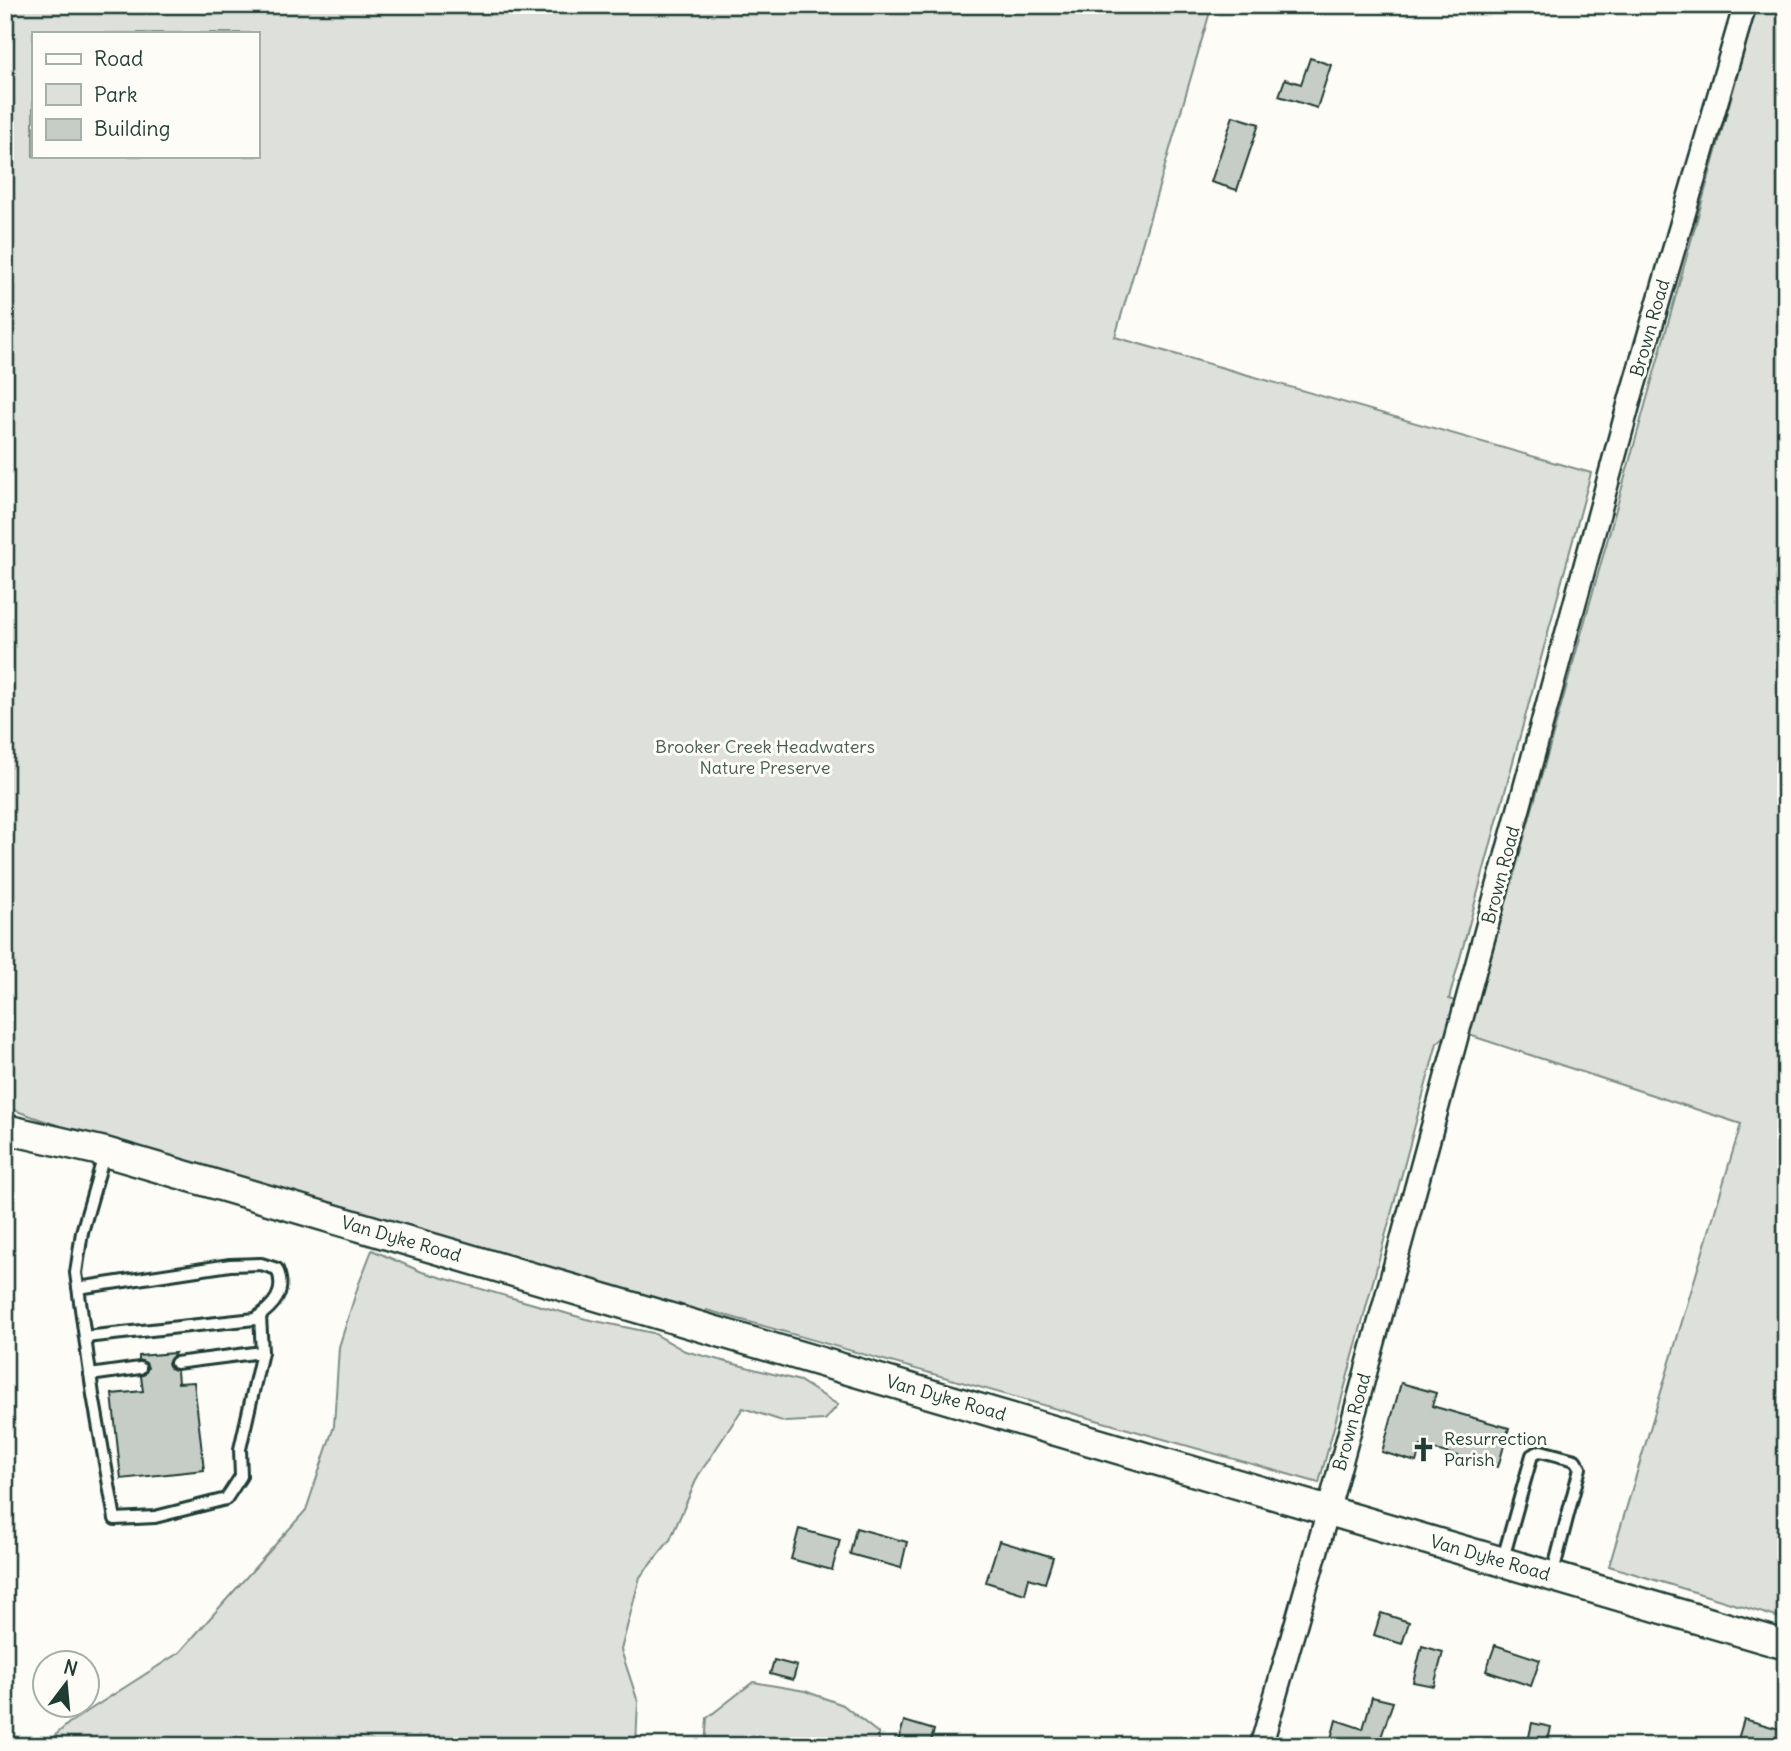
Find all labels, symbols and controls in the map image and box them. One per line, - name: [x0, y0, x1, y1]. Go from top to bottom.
- legend: [32, 32, 259, 158]
- text: Road: [94, 45, 143, 72]
- text: Park: [94, 81, 137, 108]
- text: Building: [94, 115, 170, 142]
- street label: Brown Road: [1625, 276, 1674, 379]
- park label: Brooker Creek Headwaters Nature Preserve: [655, 735, 875, 779]
- street label: Brown Road: [1476, 823, 1525, 926]
- street label: Van Dyke Road: [339, 1210, 464, 1267]
- street label: Van Dyke Road: [884, 1369, 1009, 1426]
- street label: Brown Road: [1327, 1370, 1376, 1473]
- place label: Resurrection Parish: [1444, 1427, 1547, 1471]
- church icon: Resurrection Parish: [1410, 1435, 1438, 1463]
- street label: Van Dyke Road: [1428, 1529, 1553, 1586]
- north arrow: [32, 1650, 102, 1720]
- text: N: [61, 1654, 80, 1681]

